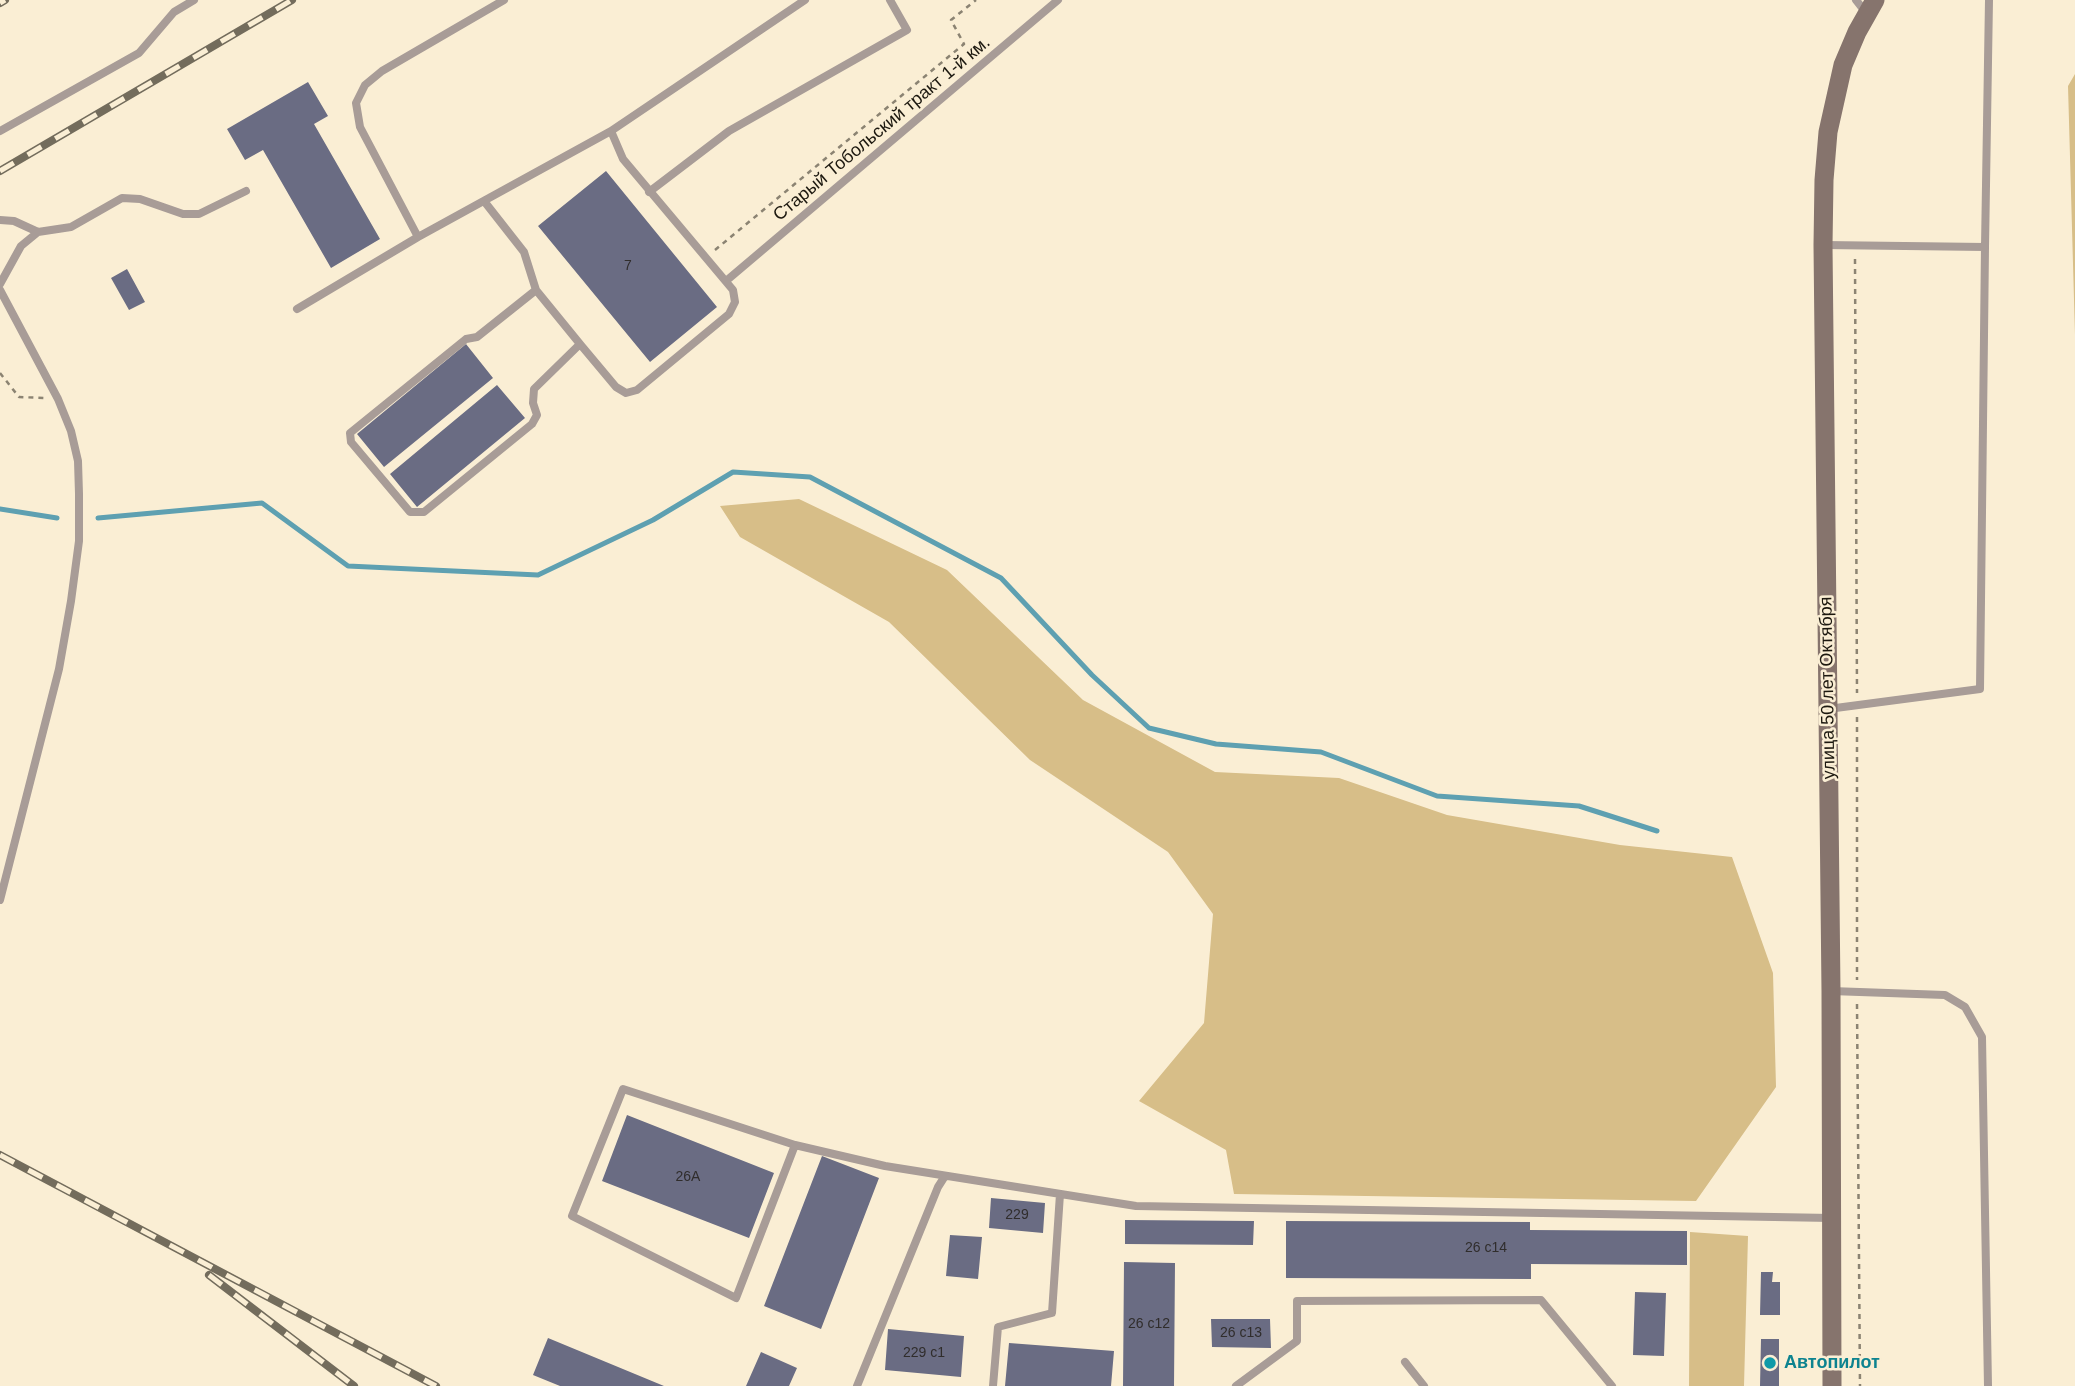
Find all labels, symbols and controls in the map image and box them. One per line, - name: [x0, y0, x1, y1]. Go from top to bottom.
- street label: Старый Тобольский тракт 1-й км.: [769, 32, 995, 226]
- house number: 7: [624, 258, 632, 274]
- street label: улица 50 лет Октября: [1816, 597, 1840, 779]
- house number: 26А: [676, 1169, 700, 1185]
- house number: 229: [1005, 1207, 1029, 1223]
- house number: 26 с14: [1465, 1240, 1507, 1256]
- house number: 26 с12: [1128, 1316, 1170, 1332]
- house number: 26 с13: [1220, 1325, 1262, 1341]
- house number: 229 с1: [903, 1345, 945, 1361]
- place label: Автопилот: [1784, 1352, 1880, 1374]
- marker: Автопилот: [1762, 1355, 1778, 1371]

